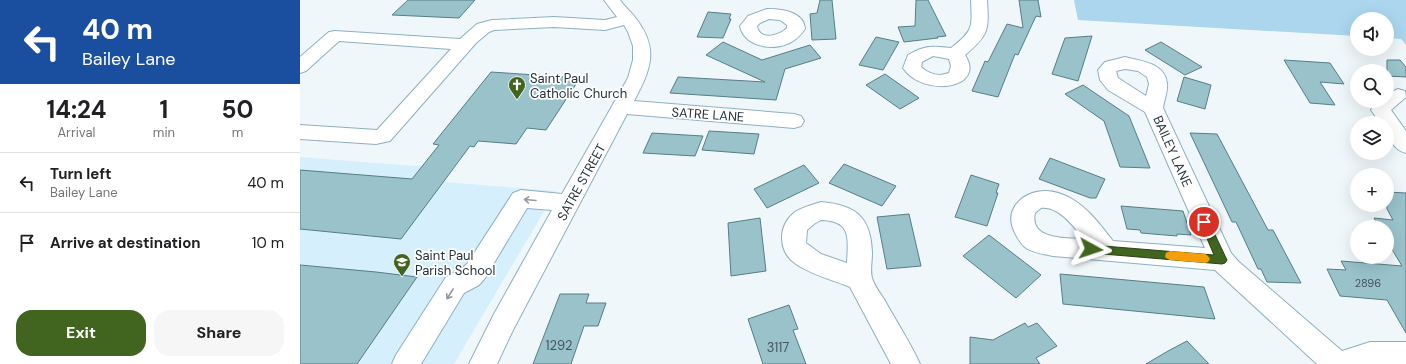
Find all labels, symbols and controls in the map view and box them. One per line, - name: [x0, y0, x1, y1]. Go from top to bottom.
- text: 40 m: [82, 11, 153, 48]
- map controls: [1350, 12, 1394, 264]
- button: sound: [1350, 12, 1394, 56]
- icon: left: [16, 16, 68, 68]
- text: Bailey Lane: [82, 47, 175, 71]
- button: search: [1350, 64, 1394, 108]
- place label: Saint Paul Catholic Church: [530, 70, 627, 102]
- church icon: Saint Paul Catholic Church: [507, 75, 527, 100]
- text: 14:24: [47, 94, 106, 125]
- text: 1: [160, 94, 168, 125]
- text: 50: [222, 94, 253, 125]
- street label: SATRE LANE: [671, 103, 745, 126]
- street label: BAILEY LANE: [1149, 113, 1196, 190]
- button: layers: [1350, 116, 1394, 160]
- text: Arrival: [57, 124, 95, 141]
- text: min: [153, 124, 175, 141]
- text: m: [232, 124, 243, 141]
- street label: SATRE STREET: [553, 141, 610, 224]
- text: Turn left: [50, 164, 111, 184]
- button: +: [1350, 168, 1394, 212]
- icon: left: [16, 172, 38, 194]
- text: 40 m: [247, 173, 284, 193]
- text: Bailey Lane: [50, 184, 118, 201]
- one-way arrow: [524, 196, 537, 203]
- pin: [1187, 205, 1221, 239]
- icon: arrive: [1193, 211, 1215, 233]
- button: −: [1350, 220, 1394, 264]
- position arrow: [1070, 228, 1112, 270]
- icon: arrive: [16, 232, 38, 254]
- text: Arrive at destination: [50, 233, 201, 253]
- text: 10 m: [252, 233, 284, 253]
- place label: Saint Paul Parish School: [415, 247, 495, 279]
- school or university icon: Saint Paul Parish School: [392, 252, 412, 277]
- house number: 2896: [1355, 276, 1381, 290]
- one-way arrow: [445, 288, 453, 300]
- button: Exit: [16, 310, 146, 356]
- button: Share: [154, 310, 284, 356]
- house number: 1292: [546, 337, 572, 354]
- house number: 3117: [767, 339, 789, 356]

